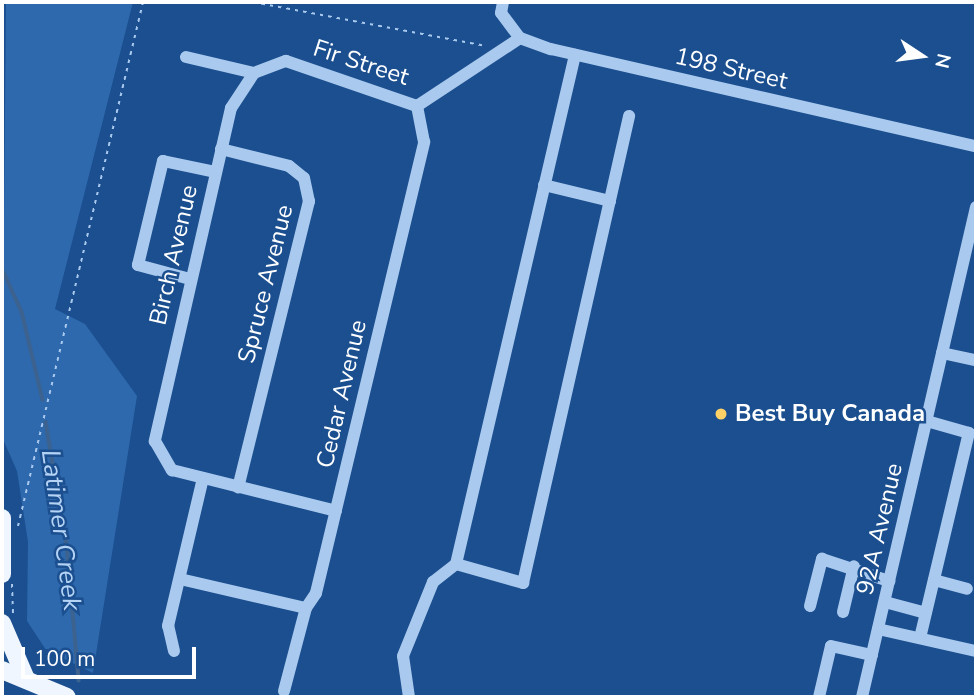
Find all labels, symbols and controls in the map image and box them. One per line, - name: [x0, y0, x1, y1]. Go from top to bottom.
- north arrow: [887, 21, 957, 91]
- street label: Fir Street: [309, 34, 413, 92]
- street label: 198 Street: [672, 42, 790, 96]
- text: N: [928, 51, 957, 71]
- street label: Birch Avenue: [144, 182, 204, 328]
- street label: Spruce Avenue: [232, 202, 300, 366]
- street label: Cedar Avenue: [311, 317, 373, 471]
- place label: Best Buy Canada: [735, 400, 925, 428]
- marker: Best Buy Canada: [713, 406, 729, 422]
- water label: Latimer Creek: [34, 447, 88, 613]
- street label: 92A Avenue: [851, 460, 909, 598]
- scale bar: [24, 632, 200, 676]
- text: 100 m: [34, 645, 95, 673]

